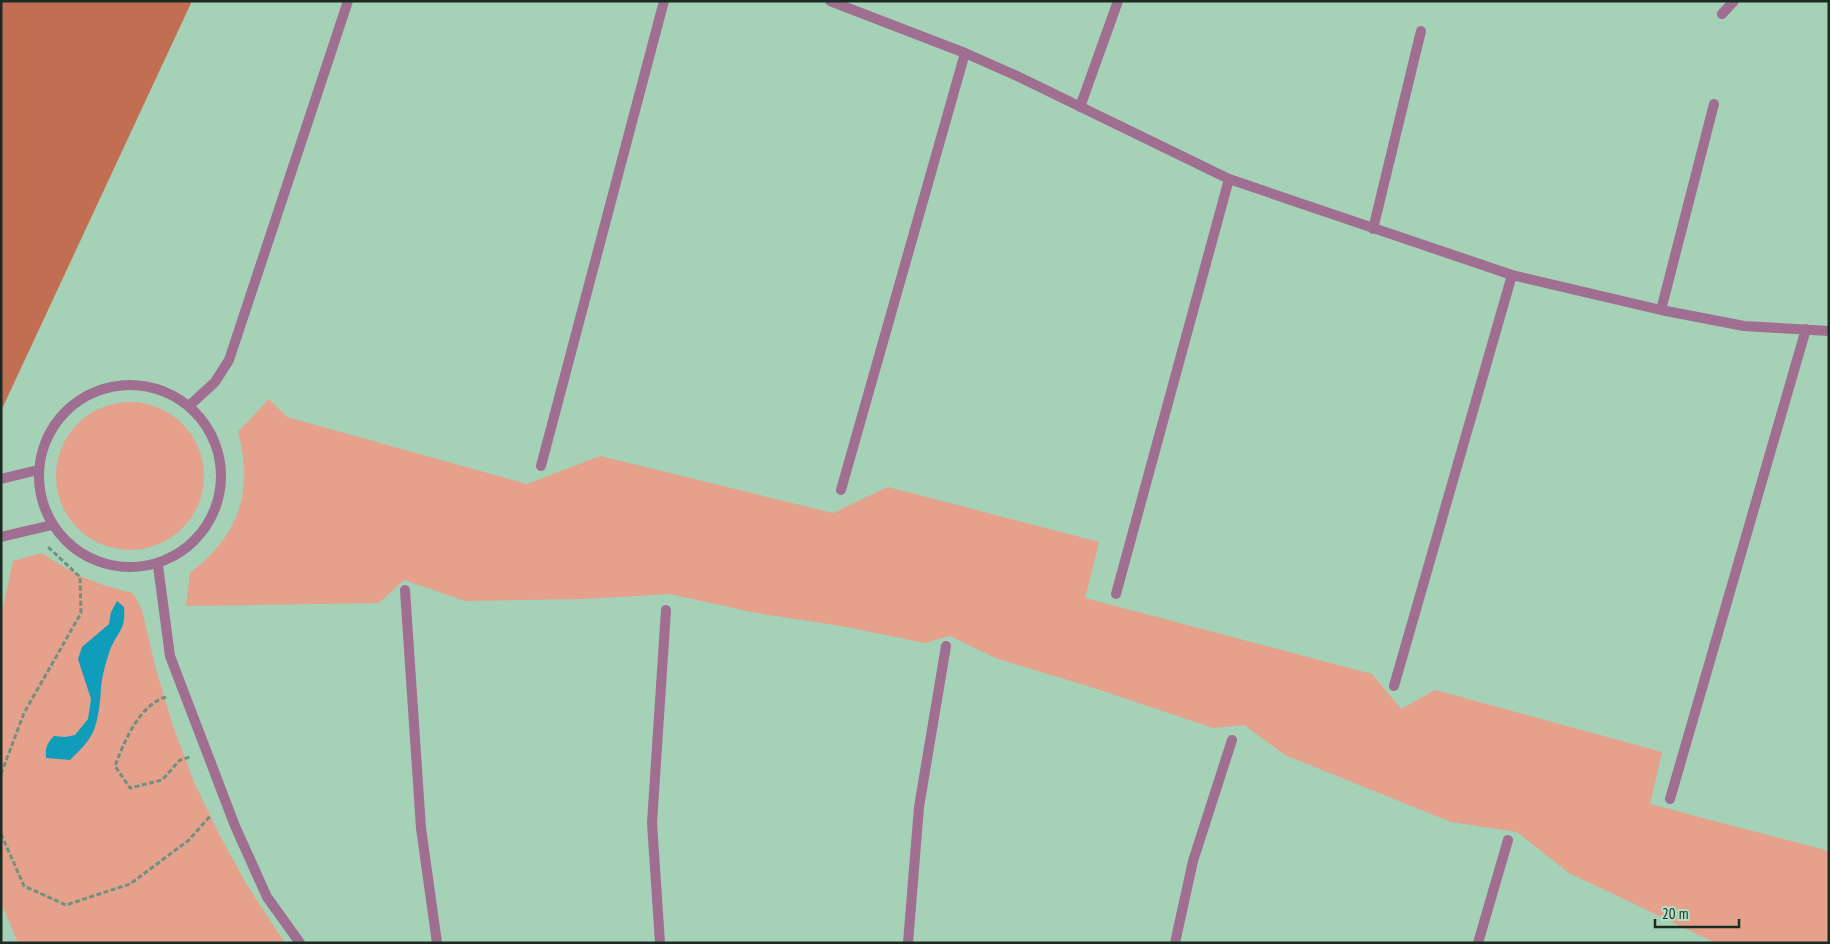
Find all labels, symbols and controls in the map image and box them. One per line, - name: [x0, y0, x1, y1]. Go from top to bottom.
- scale bar: [1655, 896, 1739, 928]
- text: 20 m: [1662, 904, 1688, 923]

